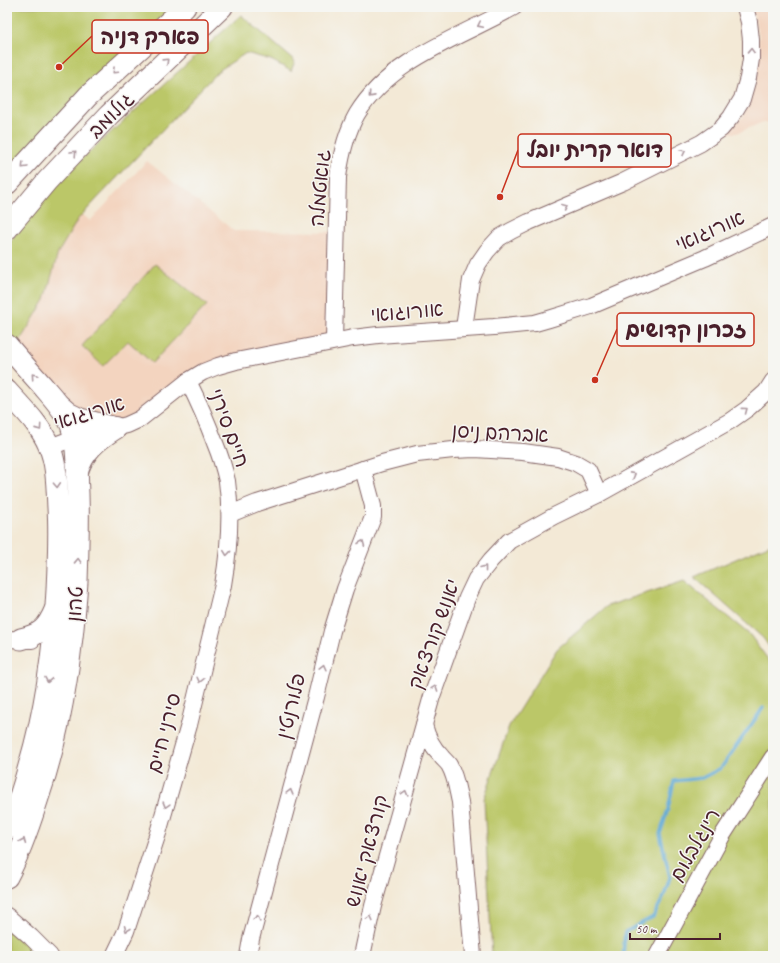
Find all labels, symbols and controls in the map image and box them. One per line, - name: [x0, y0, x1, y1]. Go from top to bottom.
- callout: פארק דניה: [92, 20, 208, 53]
- one-way arrow: [476, 20, 484, 28]
- text: פארק דניה: [100, 24, 200, 50]
- one-way arrow: [747, 48, 755, 54]
- one-way arrow: [161, 59, 168, 66]
- one-way arrow: [113, 67, 120, 74]
- street label: גולומב: [83, 87, 139, 143]
- one-way arrow: [369, 90, 376, 98]
- callout: דואר קרית יובל: [518, 134, 671, 167]
- text: דואר קרית יובל: [527, 137, 663, 163]
- street label: גואטמלה: [304, 148, 336, 228]
- one-way arrow: [678, 149, 686, 157]
- one-way arrow: [69, 150, 77, 158]
- one-way arrow: [21, 161, 28, 169]
- one-way arrow: [560, 204, 568, 212]
- street label: אורוגואי: [672, 205, 748, 257]
- street label: אורוגואי: [370, 296, 444, 328]
- callout: זכרון קדושים: [617, 313, 754, 346]
- text: זכרון קדושים: [625, 317, 747, 343]
- one-way arrow: [31, 373, 38, 381]
- street label: חיים סירני: [203, 385, 255, 471]
- street label: אורוגואי: [50, 390, 128, 436]
- one-way arrow: [741, 408, 748, 415]
- street label: אברהם ניסן: [451, 418, 549, 448]
- one-way arrow: [34, 424, 41, 431]
- one-way arrow: [629, 473, 636, 480]
- one-way arrow: [53, 482, 61, 488]
- one-way arrow: [358, 539, 366, 546]
- one-way arrow: [223, 550, 232, 556]
- one-way arrow: [73, 558, 82, 564]
- one-way arrow: [480, 566, 487, 573]
- street label: יאנוש קורצ'אק: [403, 576, 465, 692]
- street label: טהון: [61, 585, 89, 623]
- one-way arrow: [318, 663, 327, 670]
- street label: פלורנטין: [271, 671, 311, 741]
- one-way arrow: [44, 677, 53, 683]
- one-way arrow: [196, 677, 204, 683]
- one-way arrow: [431, 684, 439, 691]
- street label: סירני חיים: [141, 690, 187, 776]
- one-way arrow: [286, 789, 294, 796]
- one-way arrow: [400, 789, 409, 796]
- street label: קורצ'אק יאנוש: [340, 792, 394, 910]
- one-way arrow: [162, 802, 171, 809]
- street label: רינגלבלום: [664, 804, 726, 886]
- one-way arrow: [18, 838, 26, 845]
- one-way arrow: [252, 915, 261, 922]
- one-way arrow: [366, 915, 374, 921]
- scale bar: [630, 915, 720, 941]
- text: 50 m: [636, 921, 658, 937]
- one-way arrow: [123, 926, 131, 933]

